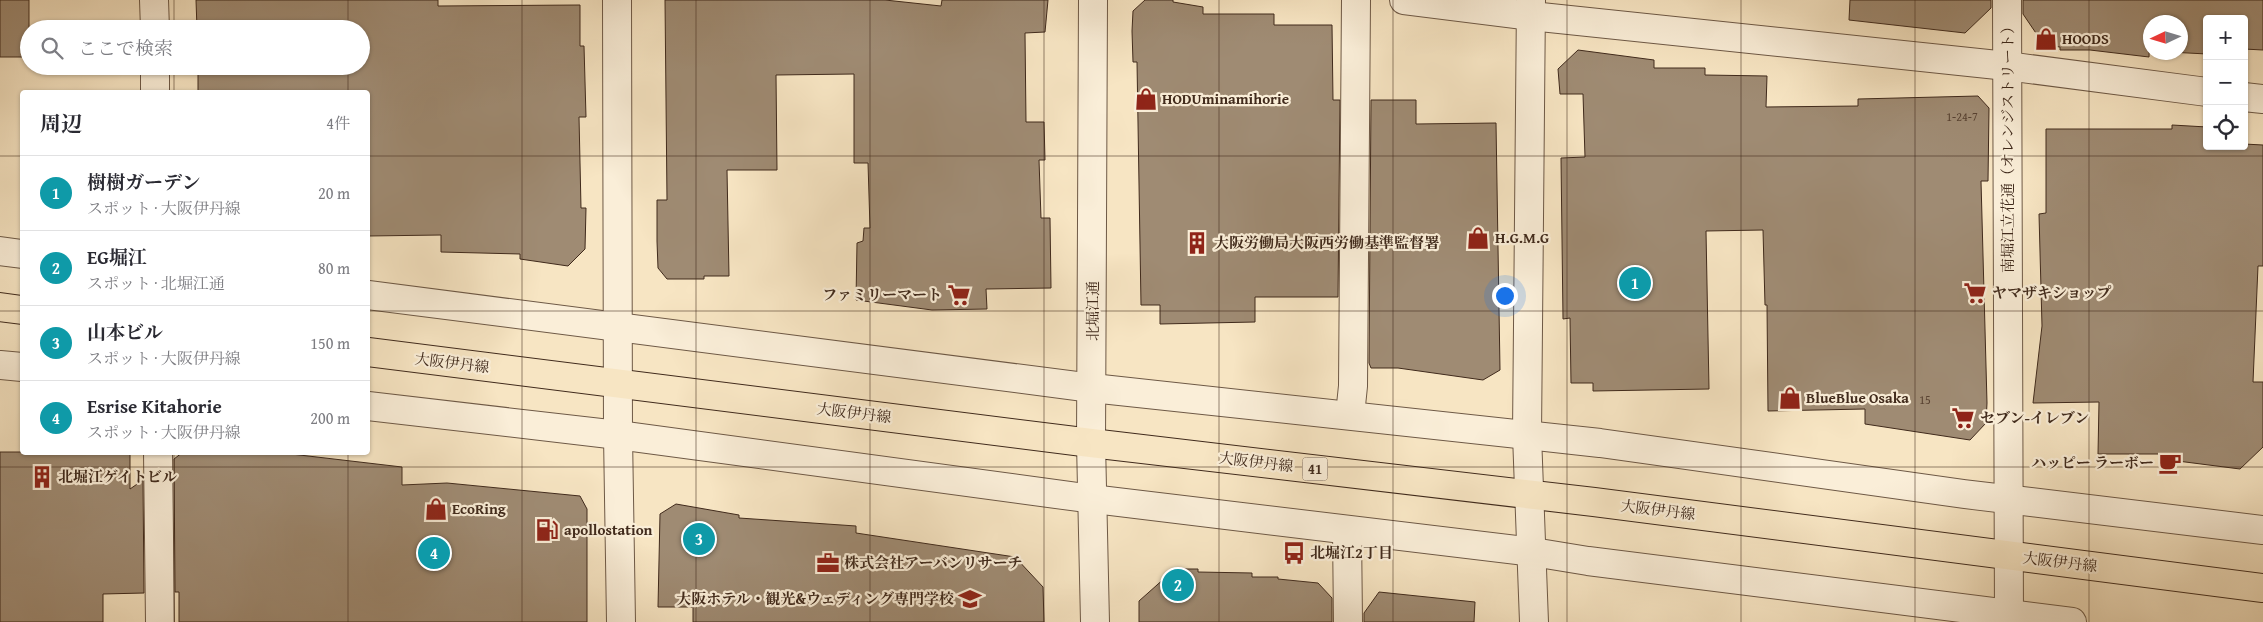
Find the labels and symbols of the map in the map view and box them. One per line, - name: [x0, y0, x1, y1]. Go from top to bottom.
- north arrow: [2143, 15, 2188, 60]
- street label: 南堀江立花通（オレンジストリート）: [1997, 19, 2018, 273]
- shop icon: HOODS: [2033, 26, 2059, 52]
- place label: HOODS: [2062, 28, 2109, 49]
- shop icon: HODUminamihorie: [1133, 86, 1159, 112]
- place label: HODUminamihorie: [1162, 88, 1289, 109]
- house number: 1-24-7: [1946, 108, 1978, 125]
- shop icon: H.G.M.G: [1465, 225, 1491, 251]
- place label: H.G.M.G: [1495, 227, 1549, 248]
- building icon: 大阪労働局大阪西労働基準監督署: [1184, 230, 1210, 256]
- place label: 大阪労働局大阪西労働基準監督署: [1214, 232, 1439, 253]
- pin: 1: [1619, 264, 1651, 302]
- supermarket icon: ヤマザキショップ: [1962, 280, 1988, 306]
- street label: 北堀江通: [1082, 281, 1103, 341]
- supermarket icon: ファミリーマート: [946, 282, 972, 308]
- place label: ヤマザキショップ: [1992, 282, 2112, 303]
- your location: [1492, 283, 1518, 309]
- place label: ファミリーマート: [822, 284, 942, 305]
- street label: 大阪伊丹線: [414, 348, 491, 377]
- shop icon: BlueBlue Osaka: [1777, 385, 1803, 411]
- place label: BlueBlue Osaka: [1806, 387, 1909, 408]
- house number: 15: [1919, 391, 1931, 408]
- street label: 大阪伊丹線: [816, 398, 893, 427]
- supermarket icon: セブン-イレブン: [1950, 405, 1976, 431]
- place label: セブン-イレブン: [1980, 407, 2089, 428]
- street label: 大阪伊丹線: [1218, 447, 1295, 476]
- cafe icon: ハッピー ラーボー: [2157, 450, 2183, 476]
- place label: ハッピー ラーボー: [2031, 452, 2154, 473]
- road number: 41: [1302, 458, 1328, 480]
- building icon: 北堀江ゲイトビル: [29, 464, 55, 490]
- place label: 北堀江ゲイトビル: [58, 466, 177, 487]
- street label: 大阪伊丹線: [1620, 495, 1697, 524]
- shop icon: EcoRing: [423, 496, 449, 522]
- place label: EcoRing: [452, 498, 506, 519]
- fuel station icon: apollostation: [534, 517, 560, 543]
- place label: apollostation: [564, 519, 653, 540]
- pin: 3: [683, 520, 715, 558]
- pin: 4: [418, 534, 450, 572]
- bus stop icon: 北堀江2丁目: [1281, 540, 1307, 566]
- place label: 北堀江2丁目: [1310, 542, 1393, 563]
- street label: 大阪伊丹線: [2022, 547, 2099, 576]
- office icon: 株式会社アーバンリサーチ: [815, 550, 841, 576]
- place label: 株式会社アーバンリサーチ: [844, 552, 1023, 573]
- pin: 2: [1162, 566, 1194, 604]
- school or university icon: 大阪ホテル・観光&ウェディング専門学校: [957, 586, 983, 612]
- place label: 大阪ホテル・観光&ウェディング専門学校: [676, 588, 954, 609]

